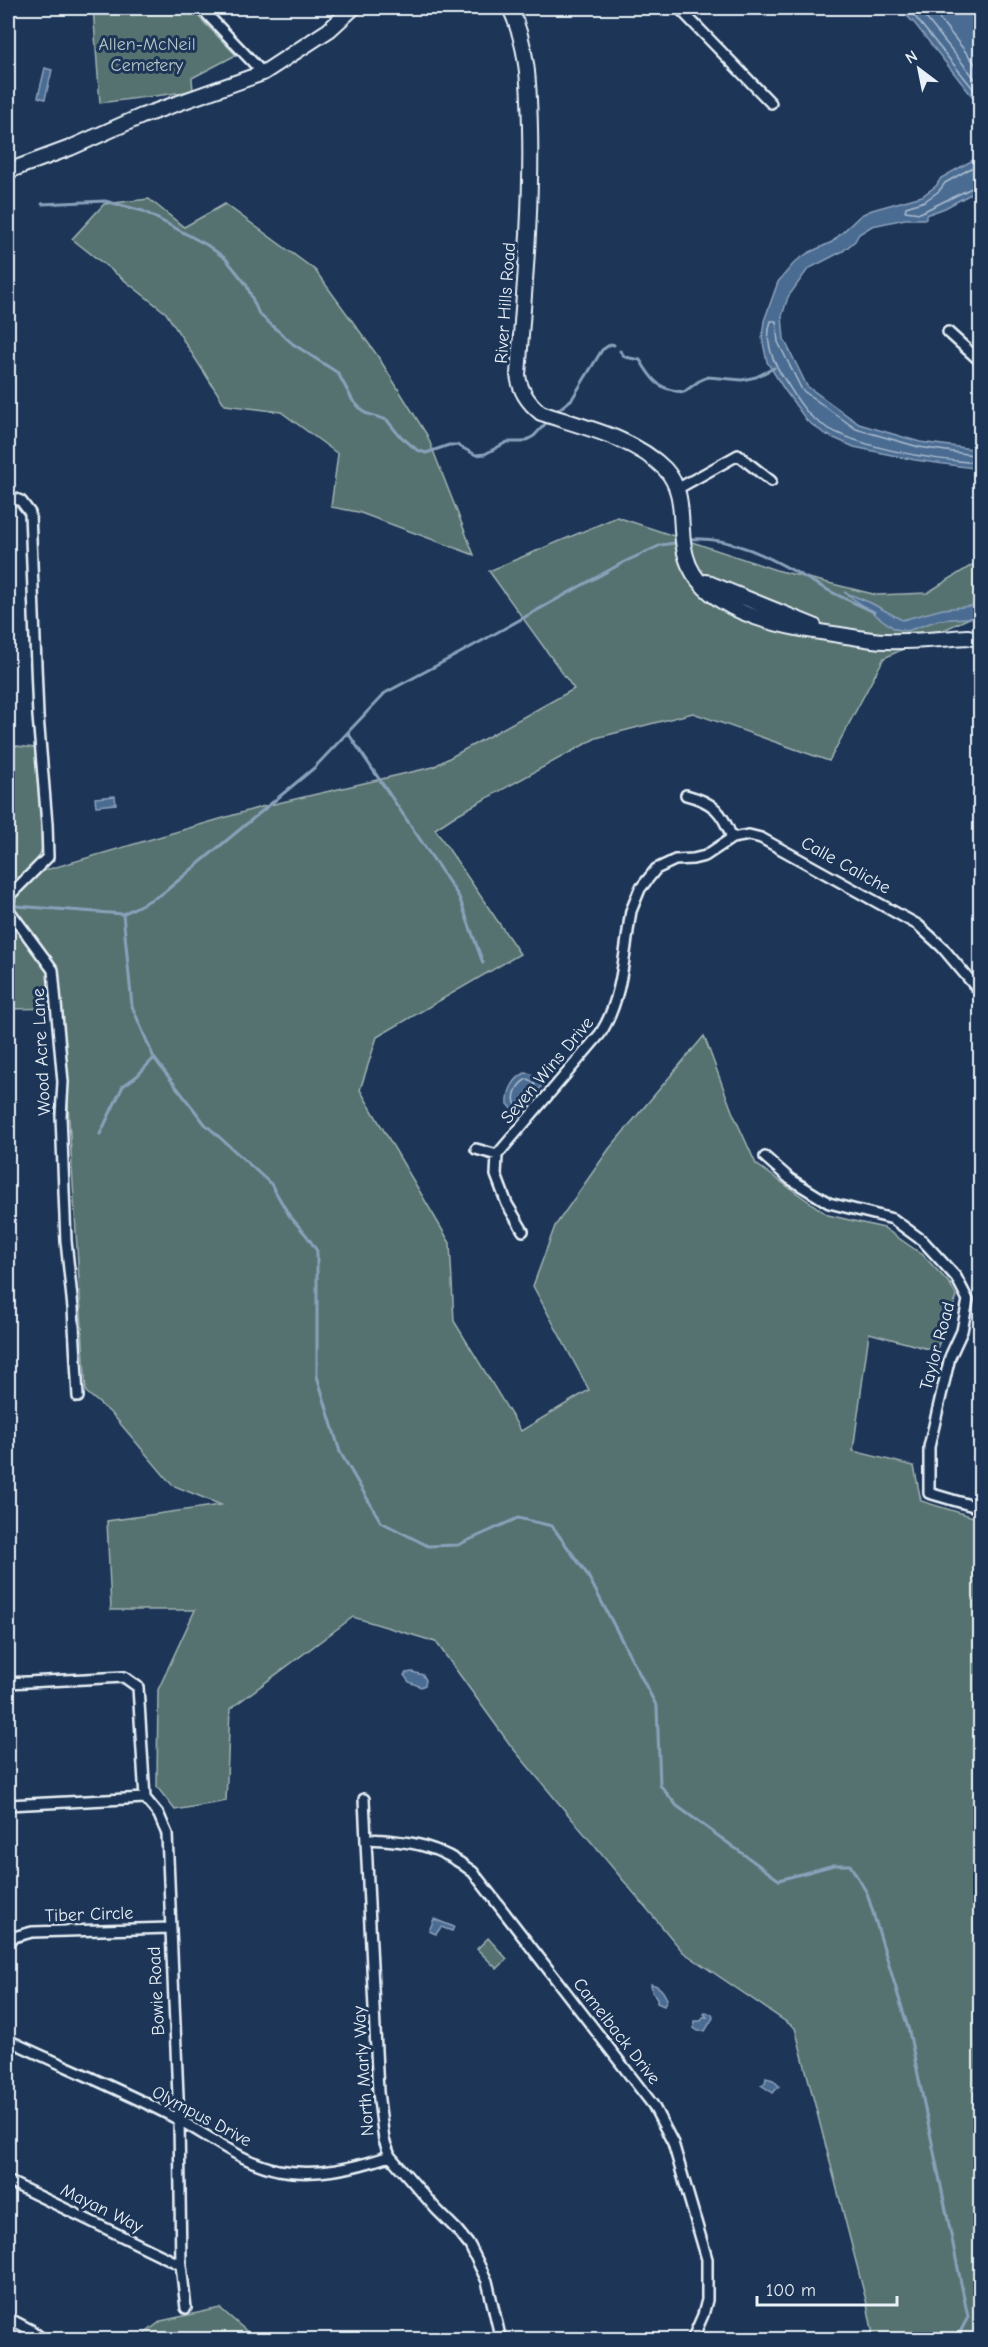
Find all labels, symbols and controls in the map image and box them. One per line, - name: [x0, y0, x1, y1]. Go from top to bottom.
- park label: Allen-McNeil Cemetery: [98, 34, 196, 76]
- north arrow: [889, 39, 949, 99]
- text: N: [902, 47, 921, 68]
- street label: River Hills Road: [491, 242, 520, 364]
- street label: Calle Caliche: [797, 832, 894, 899]
- street label: Wood Acre Lane: [28, 988, 55, 1116]
- street label: Seven Wins Drive: [497, 1013, 598, 1128]
- street label: Taylor Road: [916, 1300, 959, 1393]
- street label: Tiber Circle: [44, 1902, 134, 1927]
- street label: Bowie Road: [144, 1946, 169, 2036]
- street label: Camelback Drive: [569, 1974, 665, 2089]
- street label: North Marly Way: [348, 2004, 379, 2137]
- street label: Olympus Drive: [149, 2081, 255, 2151]
- street label: Mayan Way: [57, 2179, 147, 2238]
- scale bar: [757, 2269, 896, 2307]
- text: 100 m: [766, 2280, 816, 2301]

